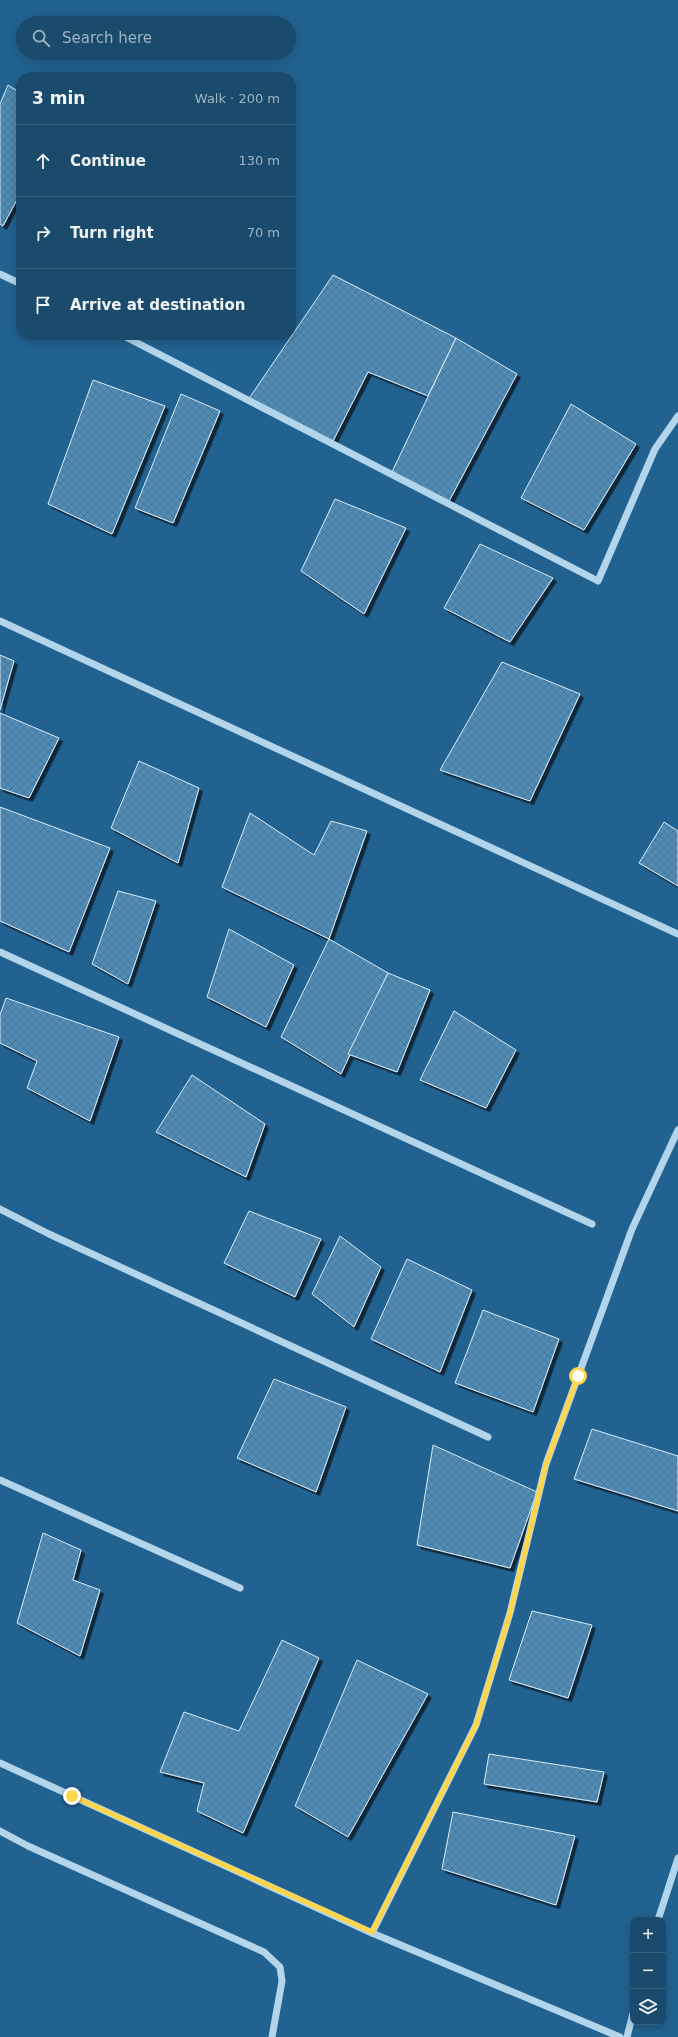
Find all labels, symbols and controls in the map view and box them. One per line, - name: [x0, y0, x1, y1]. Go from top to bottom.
- search box: [16, 16, 296, 60]
- icon: search: [30, 27, 52, 49]
- text: Search here: [62, 29, 152, 47]
- text: 3 min: [32, 88, 85, 108]
- text: Walk · 200 m: [195, 91, 280, 106]
- icon: ahead: [32, 150, 54, 172]
- text: Continue: [70, 152, 146, 170]
- text: 130 m: [238, 153, 280, 168]
- icon: right: [32, 222, 54, 244]
- text: Turn right: [70, 224, 154, 242]
- text: 70 m: [247, 225, 280, 240]
- icon: arrive: [32, 294, 54, 316]
- text: Arrive at destination: [70, 296, 245, 314]
- route start: [569, 1367, 587, 1385]
- route end: [63, 1787, 81, 1805]
- map controls: [630, 1917, 666, 2025]
- button: +: [630, 1917, 666, 1953]
- button: −: [630, 1953, 666, 1989]
- button: layers: [630, 1989, 666, 2025]

